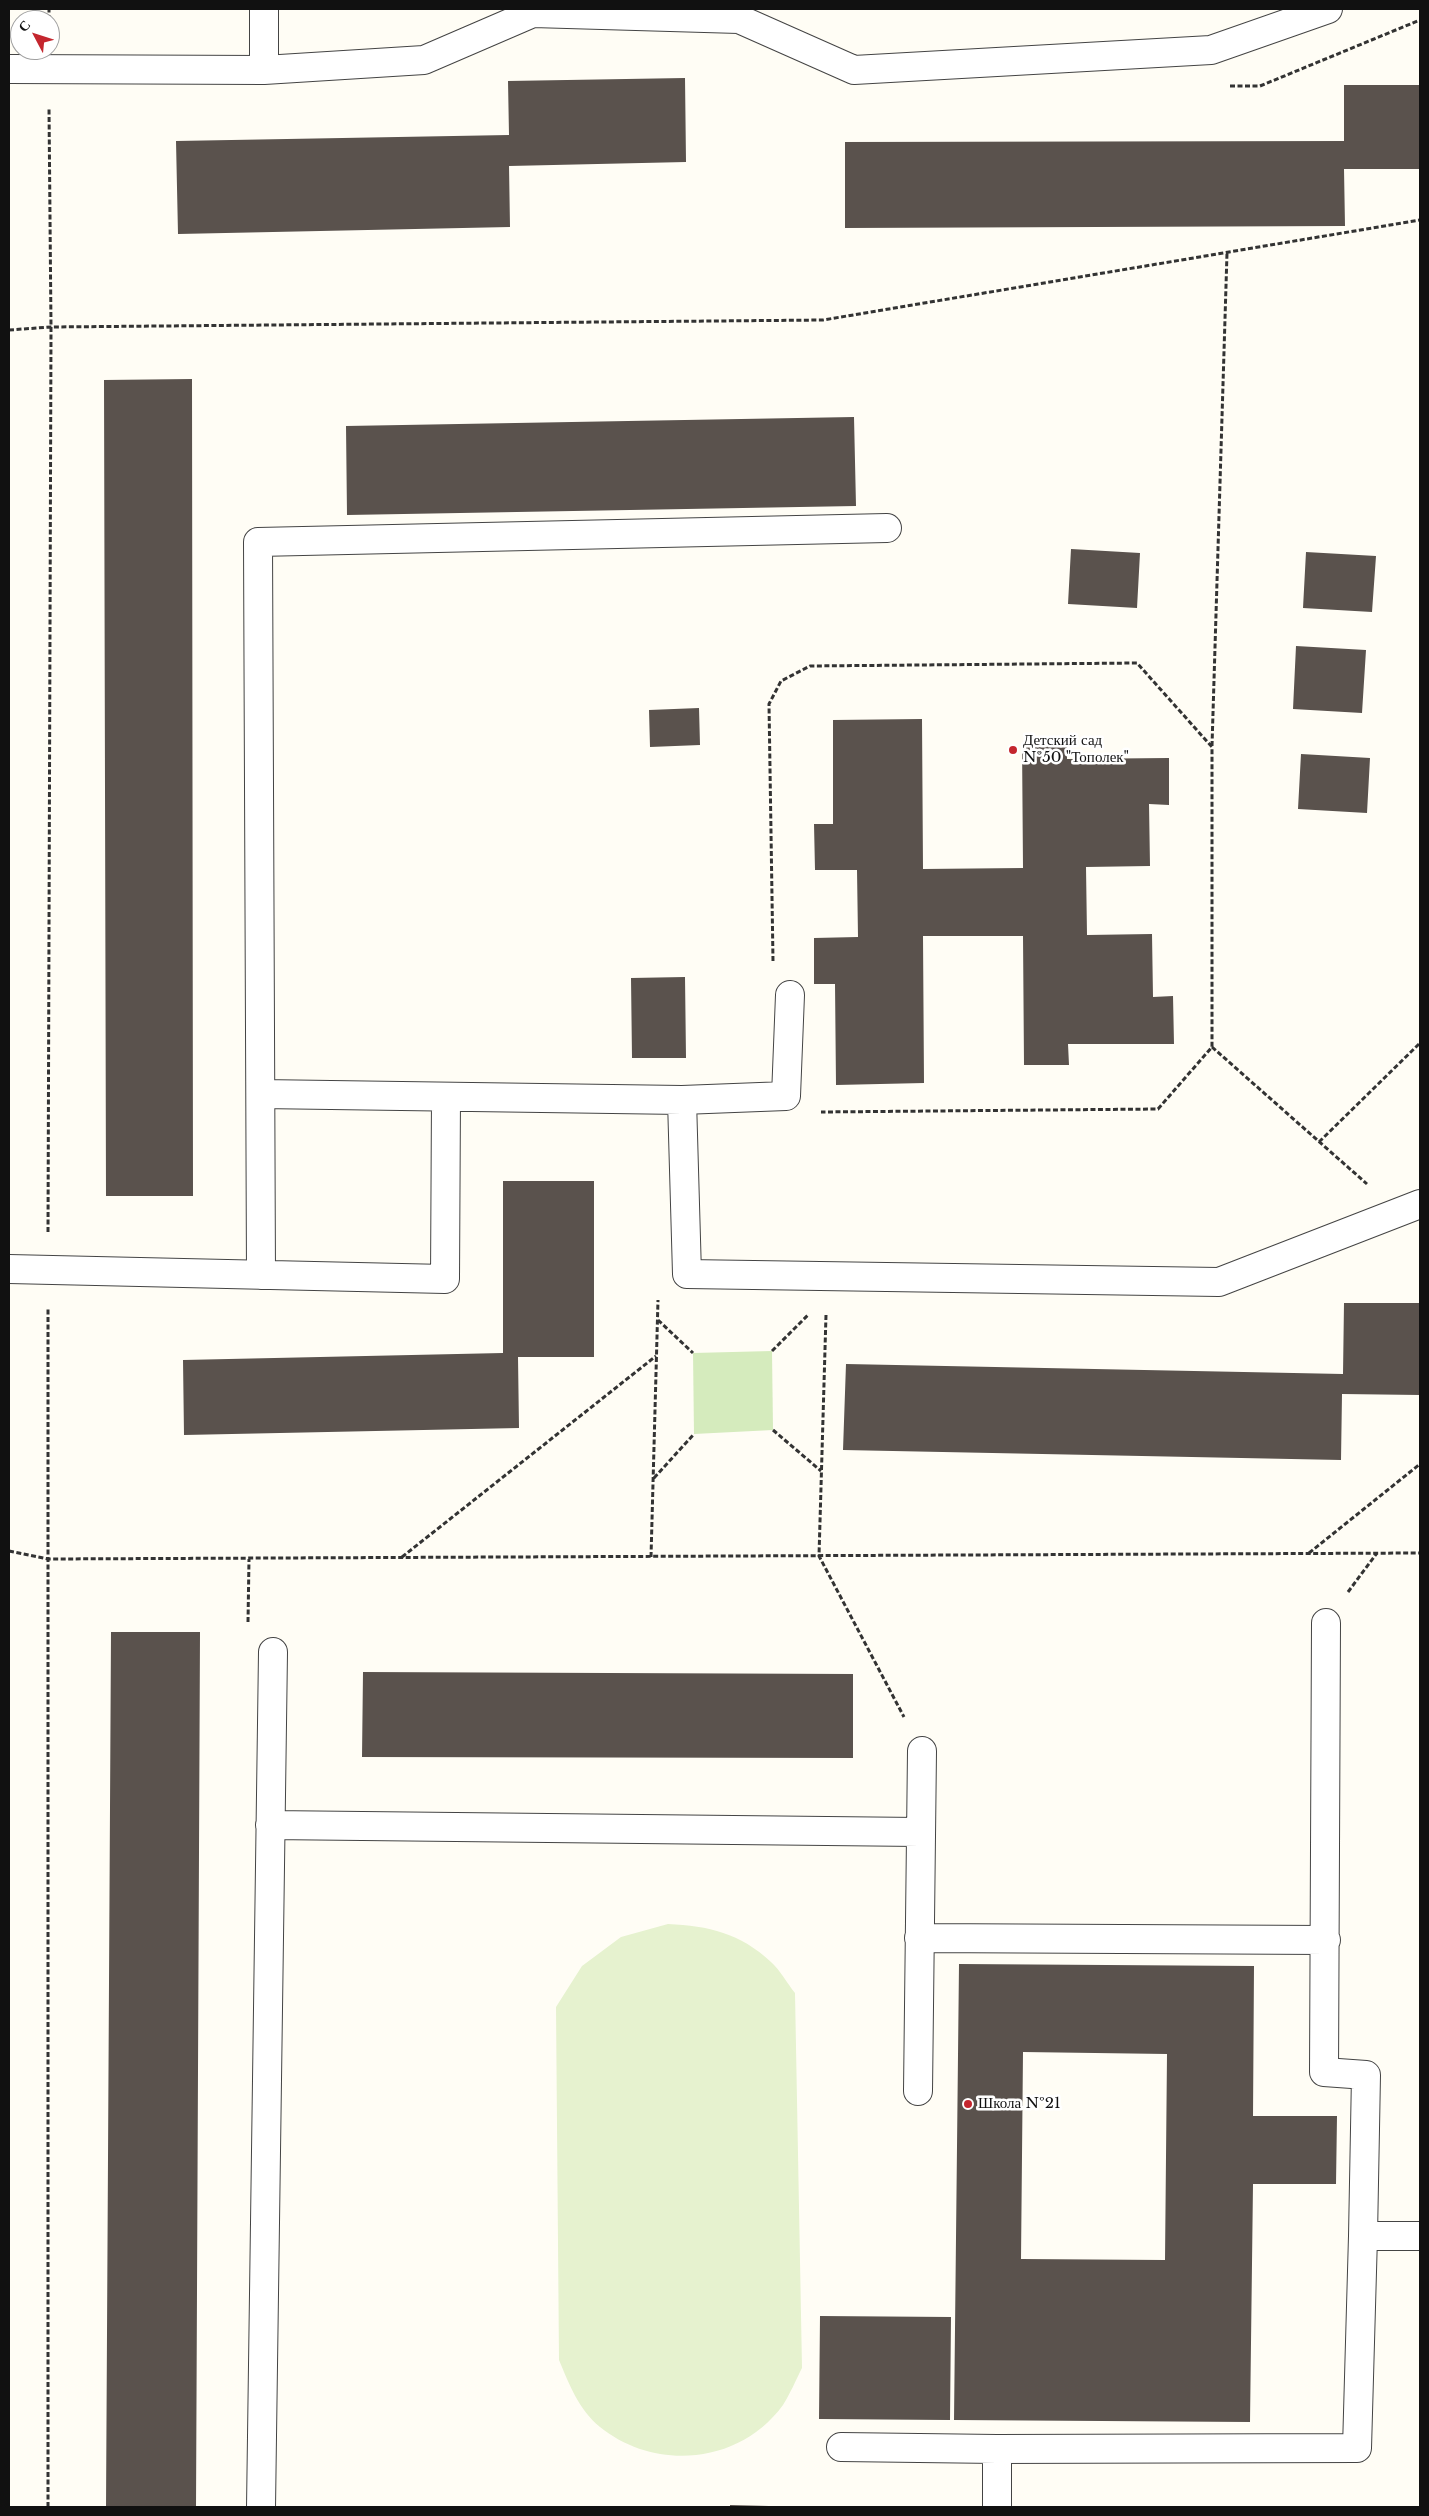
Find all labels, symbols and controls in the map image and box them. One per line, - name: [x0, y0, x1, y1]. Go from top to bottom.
- north arrow: [10, 10, 60, 60]
- text: С: [14, 16, 34, 36]
- place label: Детский сад №50 "Тополек": [1023, 732, 1129, 767]
- marker: Детский сад №50 "Тополек": [1007, 744, 1019, 756]
- place label: Школа №21: [978, 2095, 1061, 2113]
- marker: Школа №21: [962, 2098, 974, 2110]

